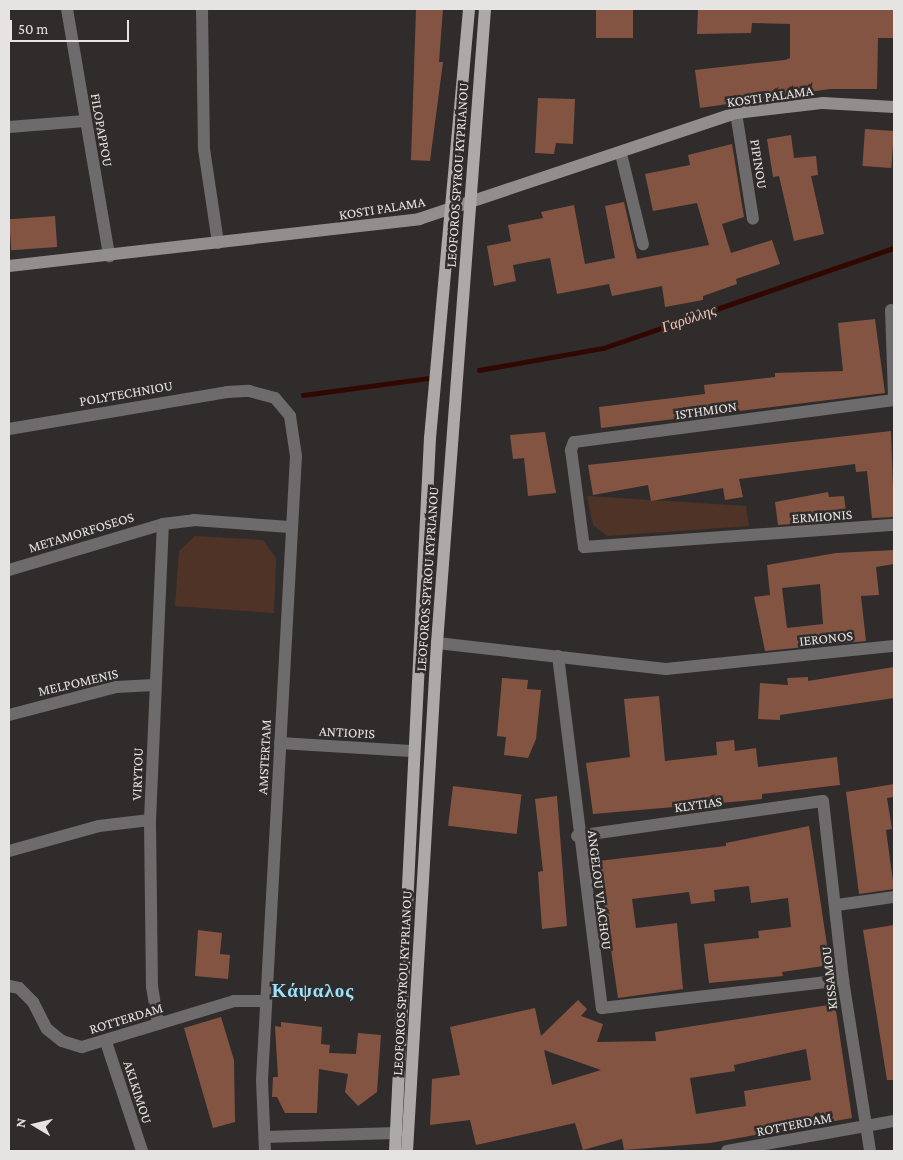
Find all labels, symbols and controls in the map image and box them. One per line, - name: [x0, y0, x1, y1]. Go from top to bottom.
- scale bar: [12, 10, 131, 42]
- text: 50 m: [18, 21, 48, 37]
- street label: LEOFOROS SPYROU KYPRIANOU: [442, 82, 472, 268]
- street label: KOSTI PALAMA: [726, 82, 814, 110]
- street label: FILOPAPPOU: [87, 92, 117, 168]
- street label: PIPINOU: [747, 138, 771, 190]
- street label: KOSTI PALAMA: [338, 193, 426, 223]
- water label: Γαρύλλης: [659, 301, 719, 337]
- street label: POLYTECHNIOU: [78, 377, 174, 409]
- street label: ISTHMION: [674, 397, 738, 423]
- street label: LEOFOROS SPYROU KYPRIANOU: [412, 486, 442, 672]
- street label: ERMIONIS: [791, 506, 853, 526]
- street label: METAMORFOSEOS: [26, 508, 136, 556]
- street label: IERONOS: [798, 627, 854, 649]
- street label: MELPOMENIS: [36, 665, 120, 699]
- street label: AMSTERTAM: [254, 719, 274, 795]
- street label: ANTIOPIS: [318, 722, 376, 742]
- street label: VIRYTOU: [128, 747, 146, 801]
- street label: KLYTIAS: [673, 792, 723, 816]
- street label: ANGELOU VLACHOU: [584, 829, 616, 951]
- street label: LEOFOROS SPYROU KYPRIANOU: [389, 890, 415, 1076]
- street label: KISSAMOU: [817, 946, 841, 1010]
- district label: Κάψαλος: [271, 980, 355, 1002]
- street label: ROTTERDAM: [87, 999, 165, 1037]
- street label: AKLKIMOU: [120, 1058, 156, 1126]
- north arrow: [10, 1100, 60, 1150]
- street label: ROTTERDAM: [755, 1108, 833, 1140]
- text: N: [12, 1117, 29, 1129]

